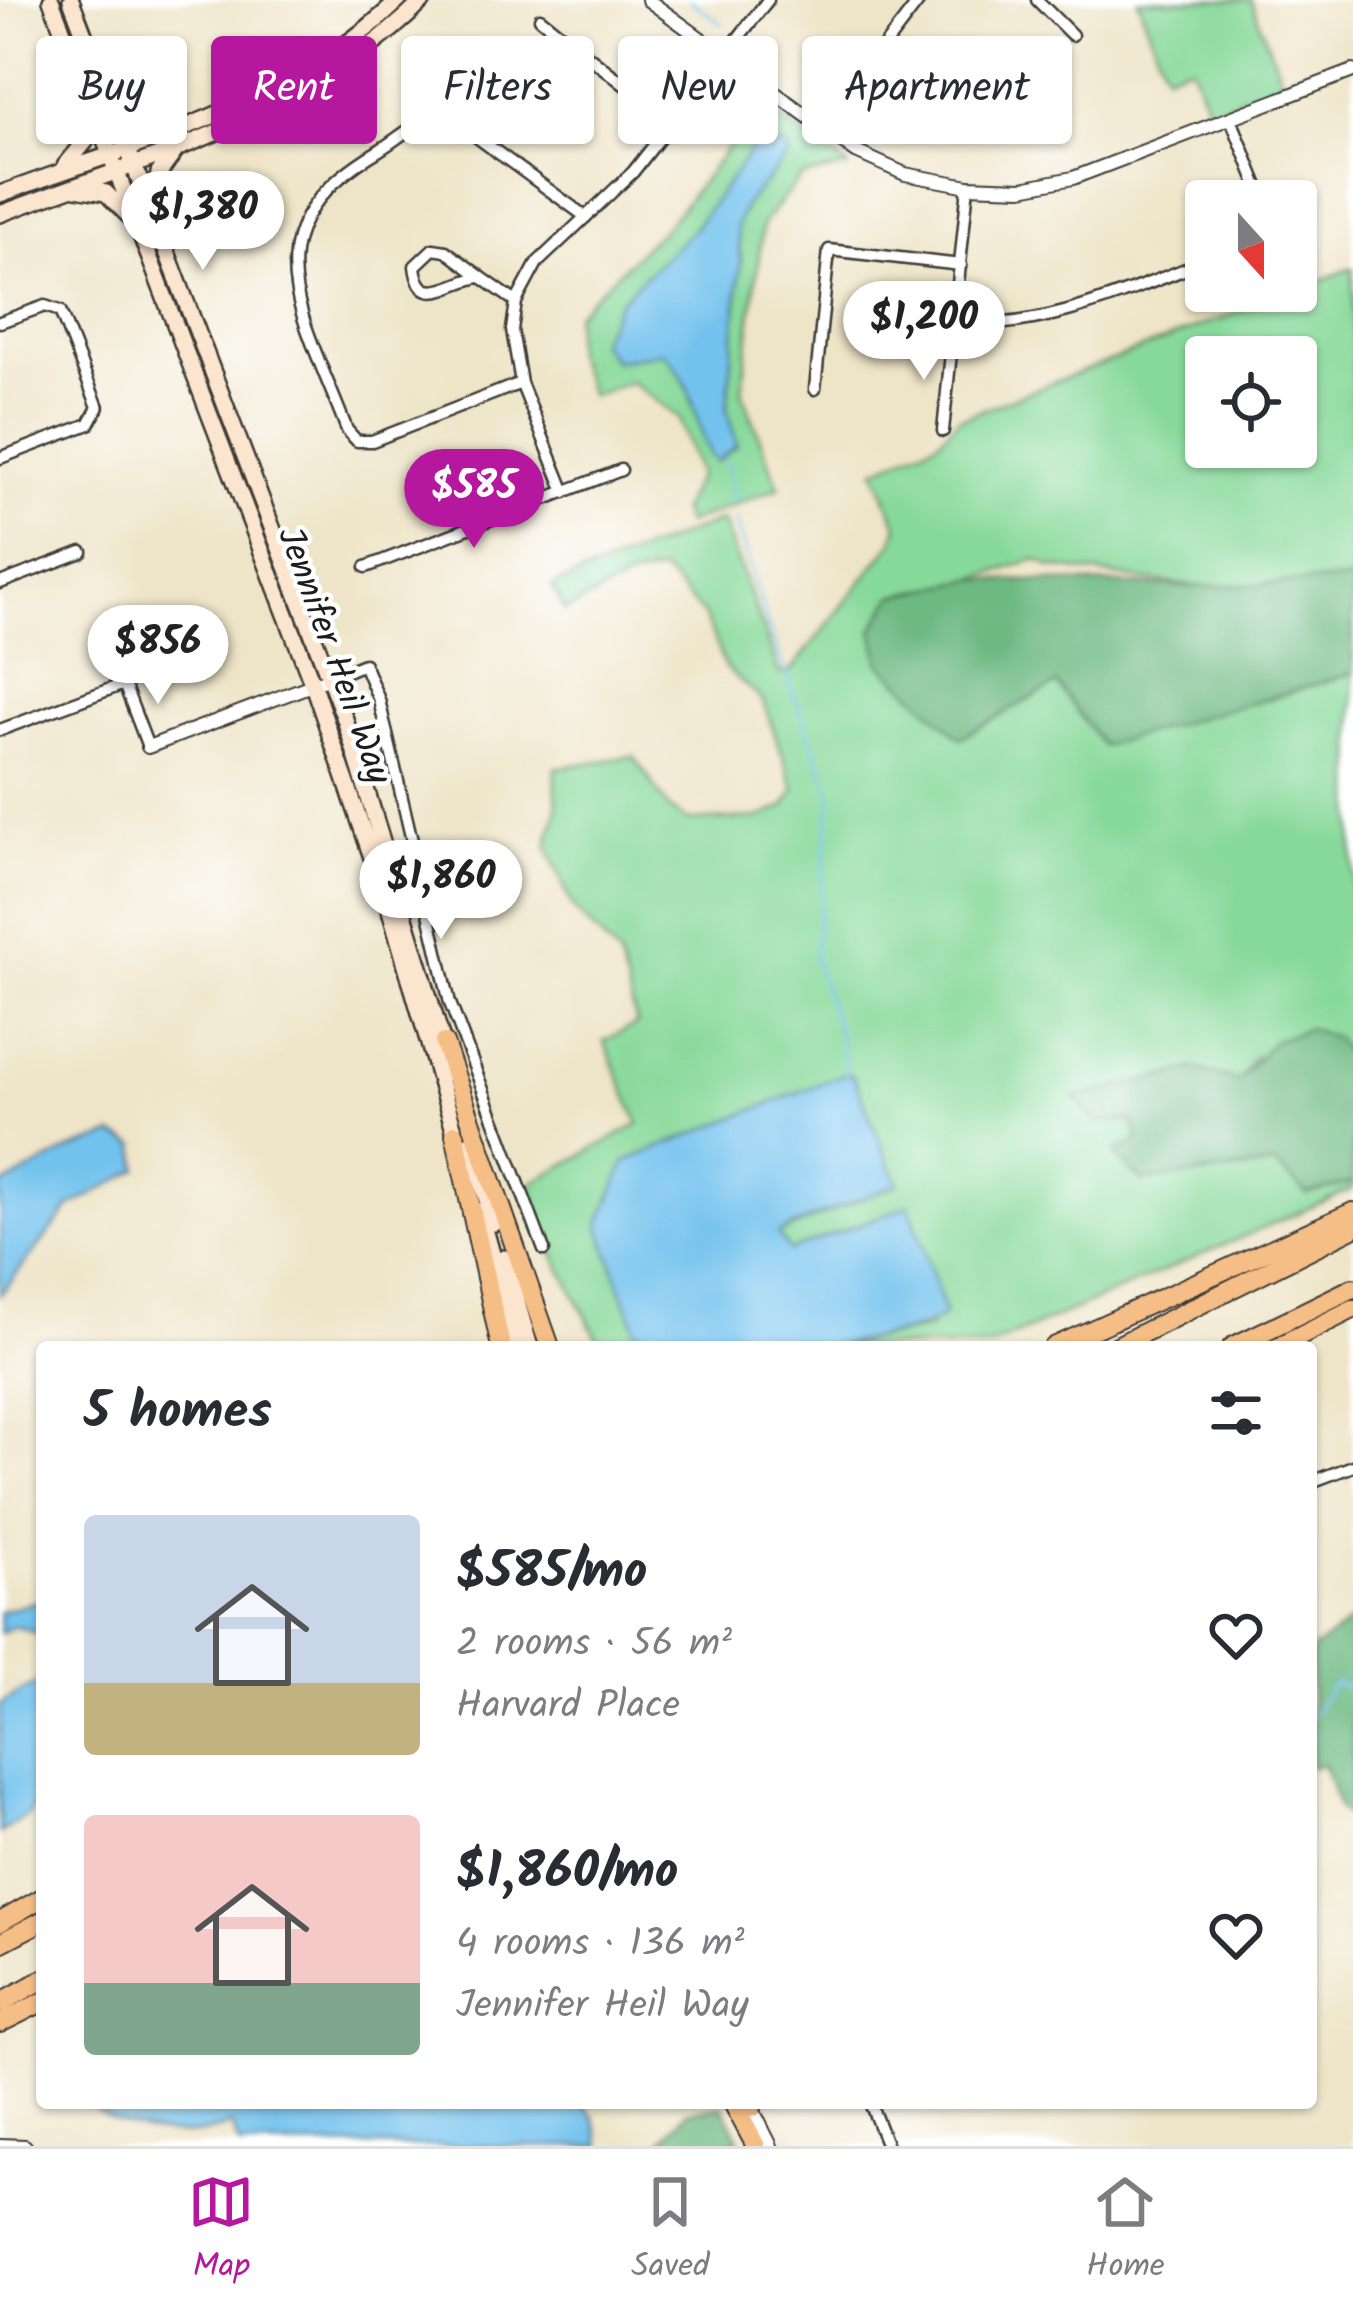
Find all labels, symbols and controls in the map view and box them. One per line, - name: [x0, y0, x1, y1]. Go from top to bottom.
- chip: Buy: [36, 36, 187, 144]
- chip: Rent: [211, 36, 377, 144]
- chip: Filters: [401, 36, 594, 144]
- chip: New: [618, 36, 778, 144]
- chip: Apartment: [802, 36, 1072, 144]
- pin: $1,380: [105, 171, 301, 273]
- text: $1,380: [148, 179, 258, 241]
- north arrow: [1185, 180, 1317, 312]
- map controls: [1185, 180, 1317, 468]
- pin: $1,200: [826, 281, 1022, 383]
- text: $1,200: [870, 289, 978, 351]
- button: locate: [1185, 336, 1317, 468]
- pin: $585: [403, 449, 545, 551]
- text: $585: [431, 457, 517, 519]
- street label: Jennifer Heil Way: [260, 519, 406, 794]
- pin: $856: [87, 605, 229, 707]
- text: $856: [115, 613, 201, 675]
- pin: $1,860: [343, 840, 539, 942]
- text: $1,860: [386, 848, 496, 910]
- text: 5 homes: [84, 1373, 272, 1454]
- icon: filters: [1203, 1380, 1269, 1446]
- text: $585/mo: [456, 1533, 647, 1614]
- icon: home: [180, 1563, 324, 1707]
- icon: heart: [1203, 1602, 1269, 1668]
- text: 2 rooms · 56 m²: [456, 1614, 732, 1676]
- text: Harvard Place: [456, 1676, 680, 1738]
- text: $1,860/mo: [456, 1833, 678, 1914]
- icon: home: [180, 1863, 324, 2007]
- icon: heart: [1203, 1902, 1269, 1968]
- text: 4 rooms · 136 m²: [456, 1914, 744, 1976]
- text: Jennifer Heil Way: [456, 1976, 749, 2038]
- tab: Map: [188, 2169, 254, 2294]
- tab: Saved: [631, 2169, 710, 2294]
- tab: Home: [1086, 2169, 1165, 2294]

